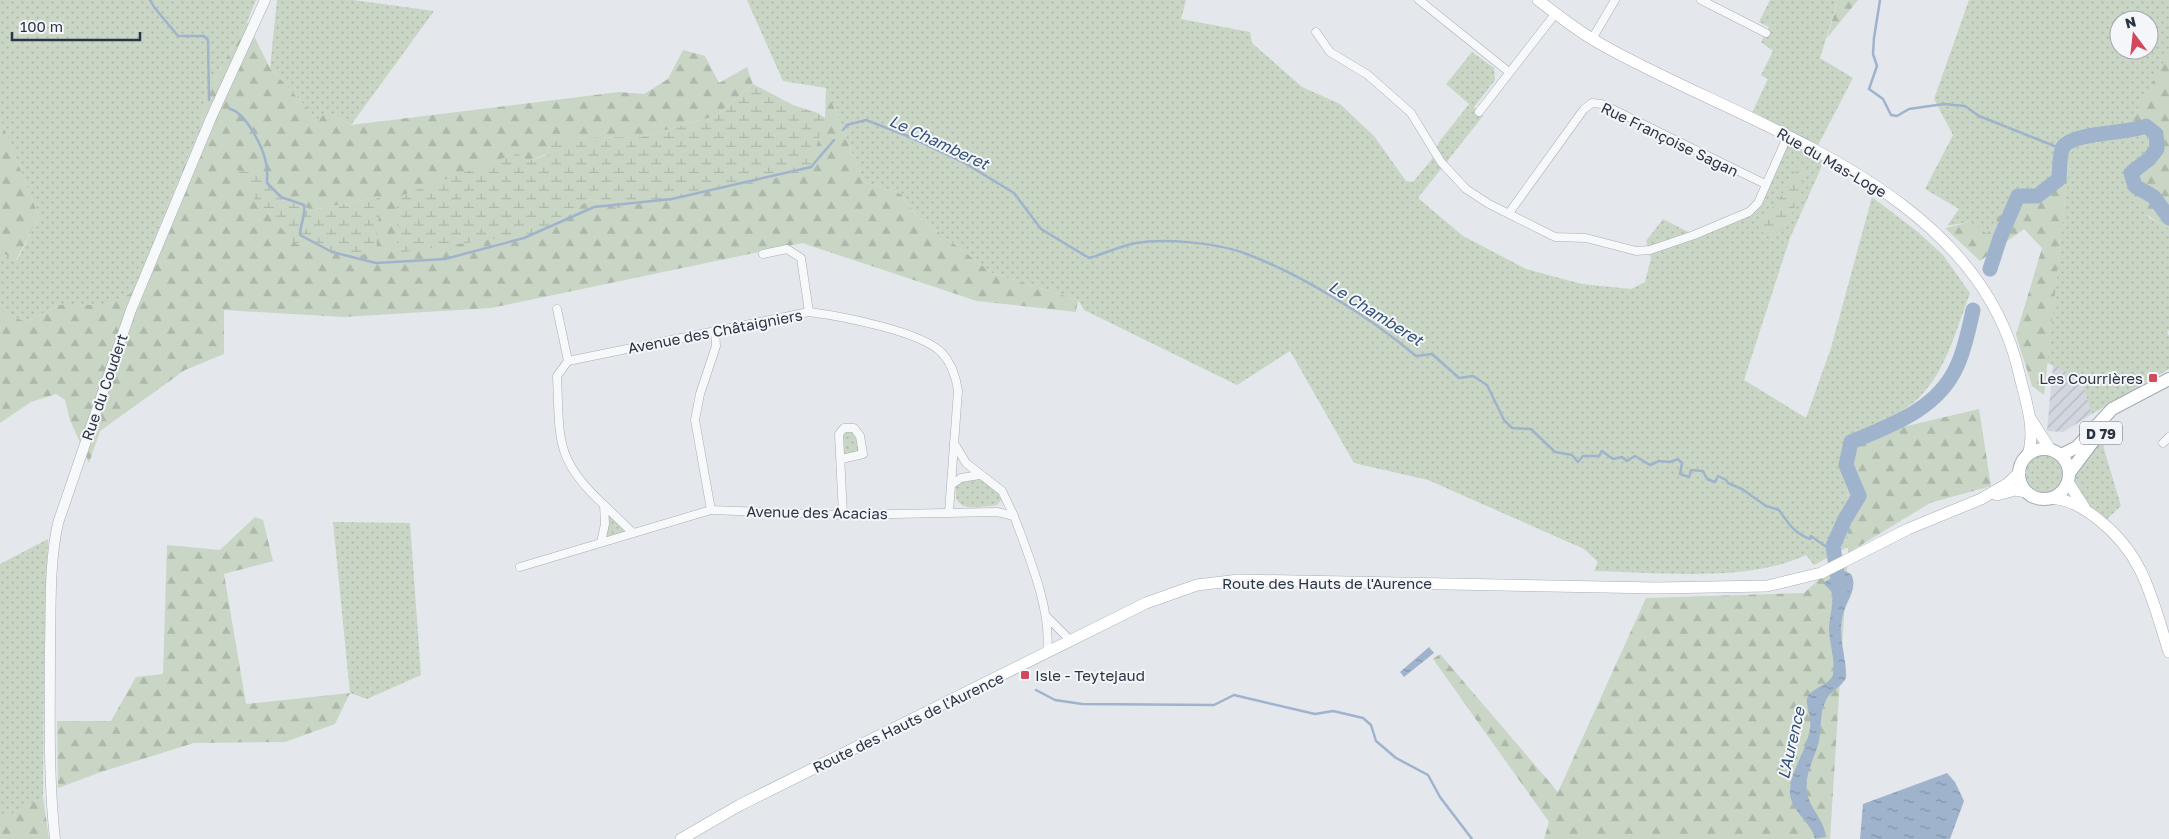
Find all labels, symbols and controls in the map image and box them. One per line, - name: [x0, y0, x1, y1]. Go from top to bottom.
- scale bar: [12, 10, 140, 42]
- north arrow: [2109, 10, 2159, 60]
- text: N: [2123, 12, 2138, 32]
- text: 100 m: [20, 17, 63, 35]
- street label: Rue Françoise Sagan: [1598, 98, 1742, 180]
- water label: Le Chamberet: [886, 110, 993, 174]
- street label: Rue du Mas-Loge: [1774, 123, 1890, 201]
- water label: Le Chamberet: [1325, 276, 1428, 351]
- street label: Avenue des Châtaigniers: [626, 305, 804, 357]
- street label: Rue du Coudert: [77, 331, 131, 443]
- place label: Les Courrières: [2039, 369, 2143, 387]
- marker: Les Courrières: [2147, 372, 2159, 384]
- road number: D 79: [2080, 422, 2122, 444]
- street label: Avenue des Acacias: [746, 502, 888, 522]
- street label: Route des Hauts de l'Aurence: [1222, 574, 1432, 592]
- place label: Isle - Teytejaud: [1035, 666, 1145, 684]
- street label: Route des Hauts de l'Aurence: [810, 668, 1007, 776]
- marker: Isle - Teytejaud: [1019, 669, 1031, 681]
- water label: L'Aurence: [1773, 703, 1809, 781]

